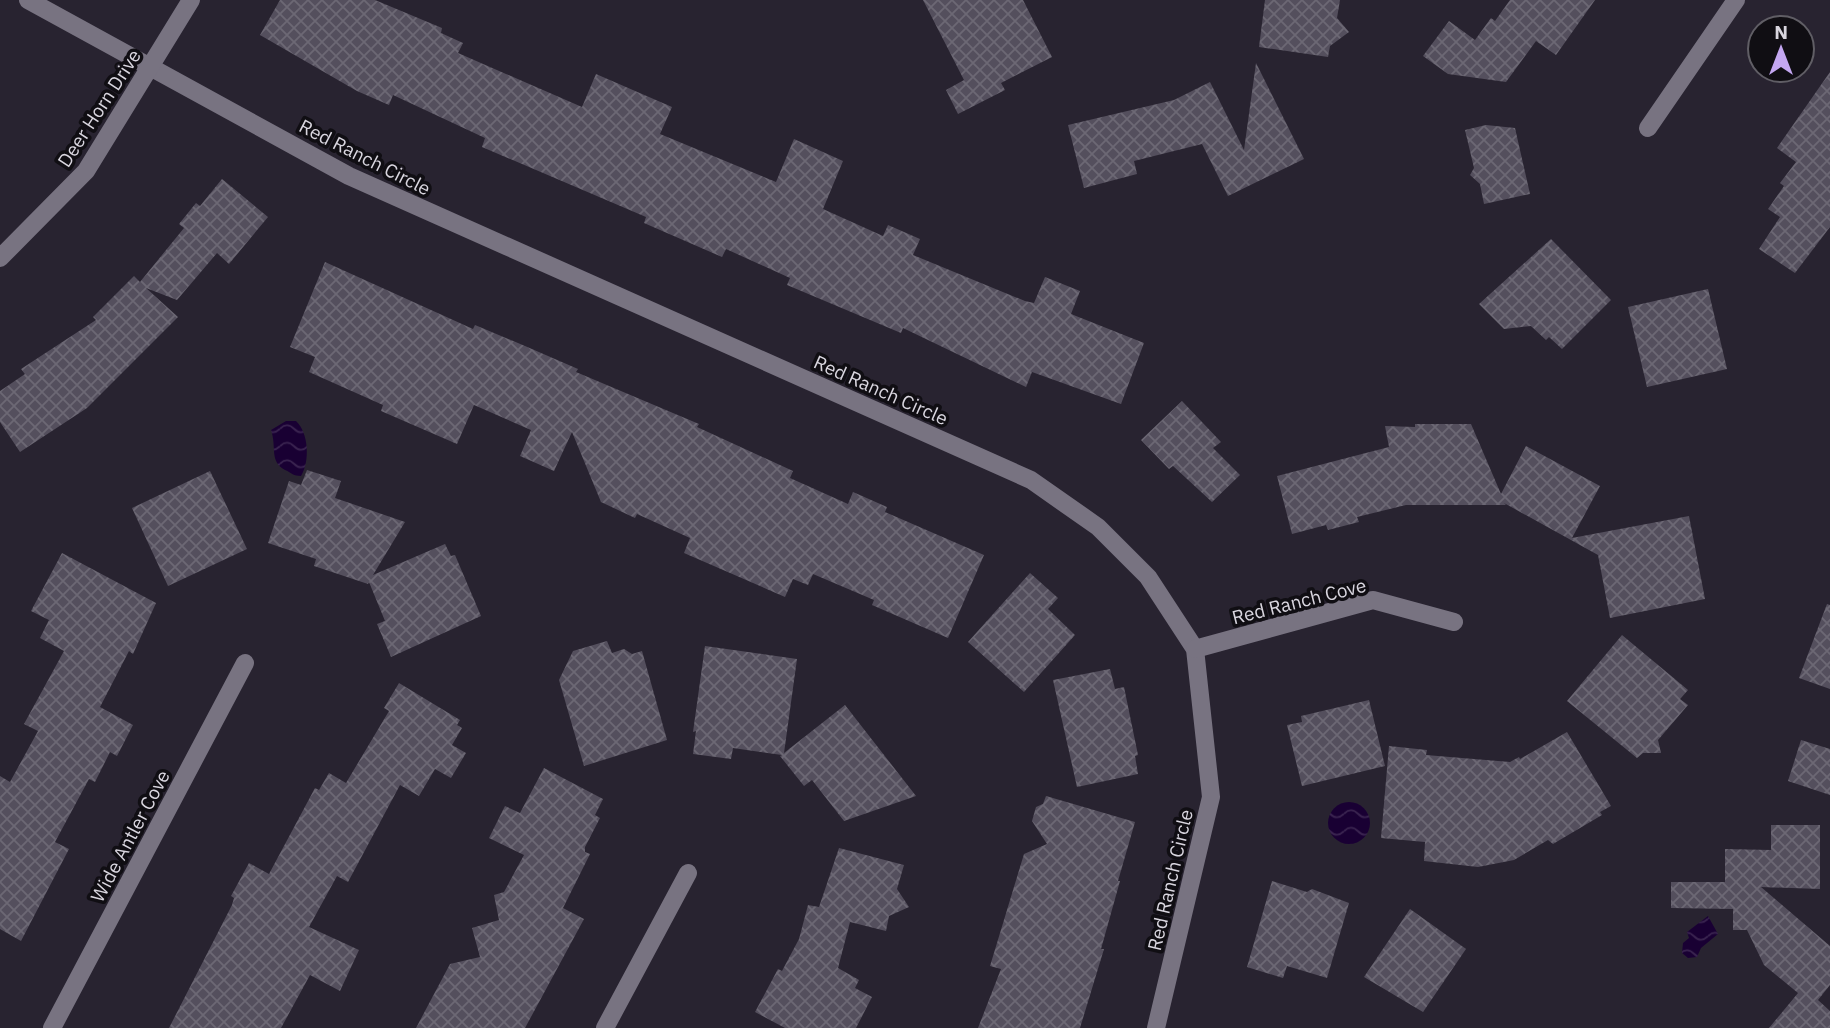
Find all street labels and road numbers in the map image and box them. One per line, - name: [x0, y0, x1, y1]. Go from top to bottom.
- street label: Deer Horn Drive: [52, 45, 146, 171]
- street label: Red Ranch Circle: [295, 114, 435, 200]
- street label: Red Ranch Circle: [810, 350, 952, 430]
- street label: Red Ranch Cove: [1229, 573, 1369, 629]
- street label: Wide Antler Cove: [85, 766, 175, 906]
- street label: Red Ranch Circle: [1142, 807, 1198, 953]

